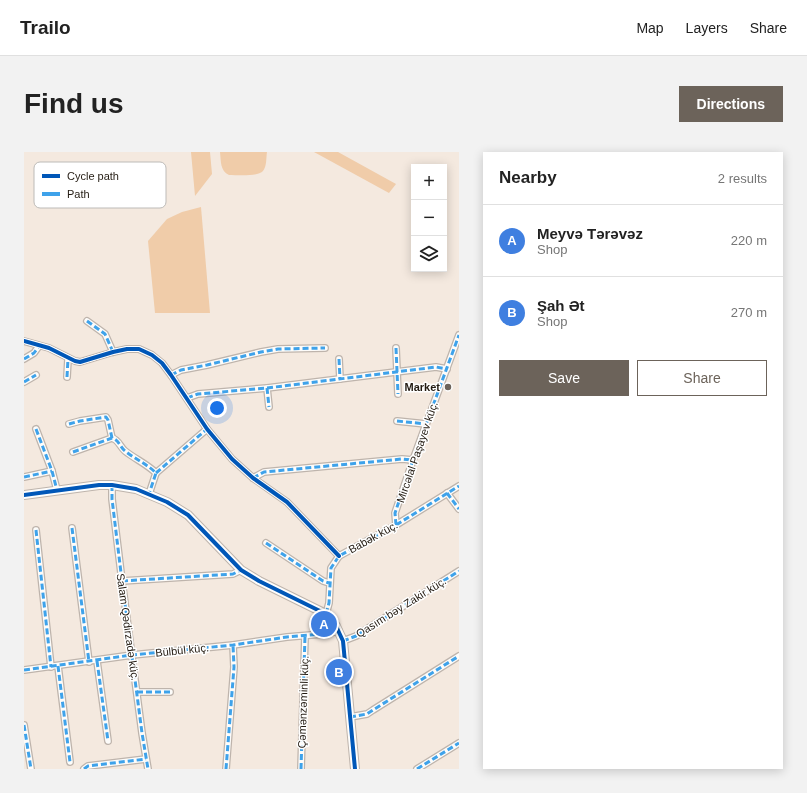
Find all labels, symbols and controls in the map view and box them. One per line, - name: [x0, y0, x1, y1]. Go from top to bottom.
- text: Trailo: [20, 17, 71, 38]
- text: Map: [636, 20, 664, 36]
- text: Layers: [686, 20, 728, 36]
- text: Share: [750, 20, 787, 36]
- button: Directions: [679, 86, 783, 122]
- text: Find us: [24, 88, 124, 119]
- legend: [34, 162, 166, 208]
- map controls: [411, 164, 447, 272]
- button: +: [411, 164, 447, 200]
- text: Nearby: [499, 168, 557, 187]
- text: Cycle path: [67, 170, 119, 182]
- text: 2 results: [718, 171, 767, 186]
- text: Path: [67, 188, 90, 200]
- button: −: [411, 200, 447, 236]
- text: Meyvə Tərəvəz: [537, 225, 643, 242]
- text: A: [507, 233, 517, 248]
- text: 220 m: [731, 233, 767, 248]
- button: layers: [411, 236, 447, 272]
- text: Shop: [537, 242, 567, 257]
- text: Şah Ət: [537, 297, 585, 314]
- text: B: [507, 305, 517, 320]
- text: 270 m: [731, 305, 767, 320]
- text: Shop: [537, 314, 567, 329]
- button: Save: [499, 360, 629, 396]
- button: Share: [637, 360, 767, 396]
- place label: Market: [405, 381, 440, 393]
- marker: Market: [443, 382, 453, 392]
- your location: [207, 398, 227, 418]
- street label: Mircəlal Paşayev küç.: [394, 400, 440, 504]
- street label: Babək küç.: [346, 519, 400, 555]
- street label: Salam Qədirzadə küç.: [115, 573, 141, 681]
- street label: Qasım bəy Zakir küç.: [354, 574, 448, 640]
- pin: A: [311, 609, 337, 639]
- street label: Bülbül küç.: [155, 641, 209, 659]
- street label: Çəmənzəminli küç.: [295, 655, 311, 749]
- pin: B: [326, 657, 352, 687]

